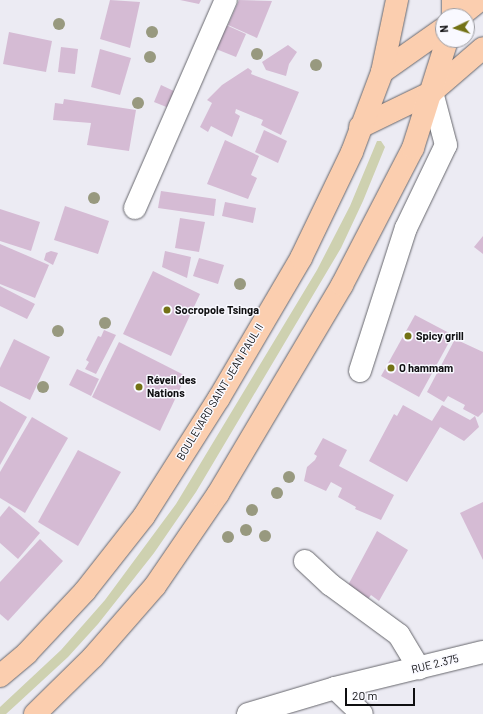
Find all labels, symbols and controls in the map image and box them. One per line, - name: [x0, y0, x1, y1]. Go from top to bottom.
- north arrow: [435, 8, 475, 48]
- text: N: [437, 25, 450, 33]
- place label: Socropole Tsinga: [175, 303, 259, 317]
- marker: Socropole Tsinga: [162, 305, 172, 315]
- street label: BOULEVARD SAINT JEAN PAUL II: [174, 321, 266, 463]
- place label: Spicy grill: [416, 329, 464, 343]
- marker: Spicy grill: [403, 331, 413, 341]
- place label: O hammam: [399, 361, 453, 375]
- marker: O hammam: [386, 363, 396, 373]
- place label: Réveil des Nations: [147, 374, 196, 400]
- marker: Réveil des Nations: [134, 382, 144, 392]
- street label: RUE 2.375: [410, 652, 460, 676]
- scale bar: [347, 680, 417, 706]
- text: 20 m: [352, 688, 378, 702]

